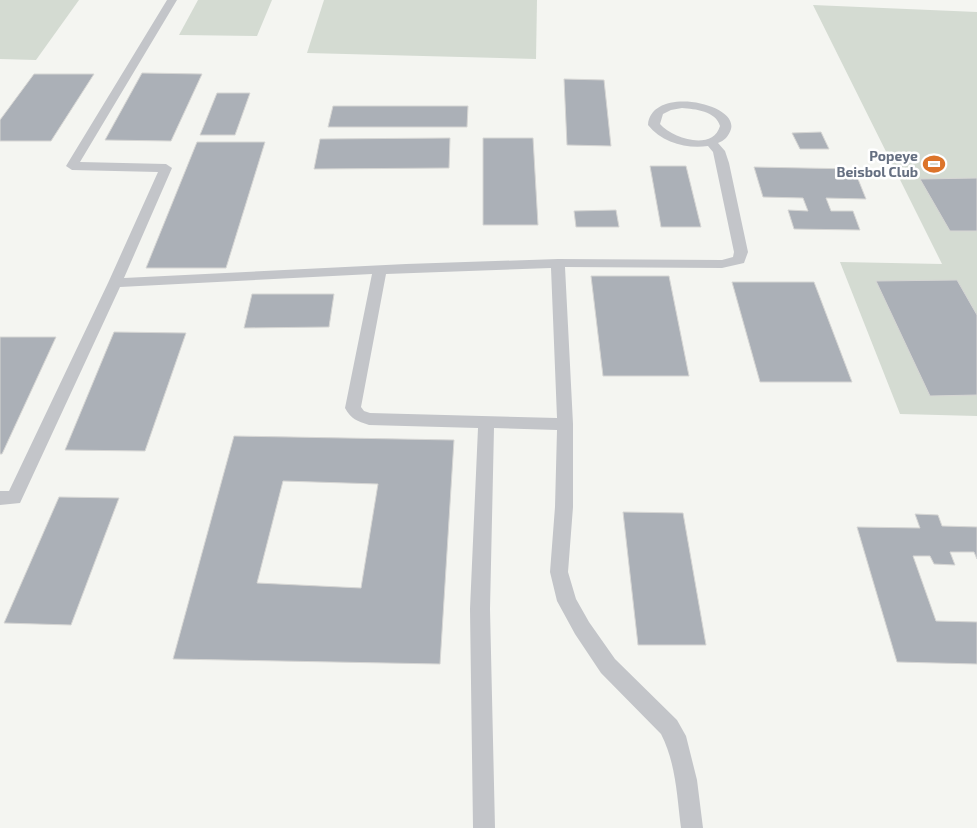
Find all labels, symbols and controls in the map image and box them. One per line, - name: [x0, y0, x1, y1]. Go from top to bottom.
- place label: Popeye Beisbol Club: [837, 147, 918, 180]
- sports icon: Popeye Beisbol Club: [921, 151, 947, 177]

